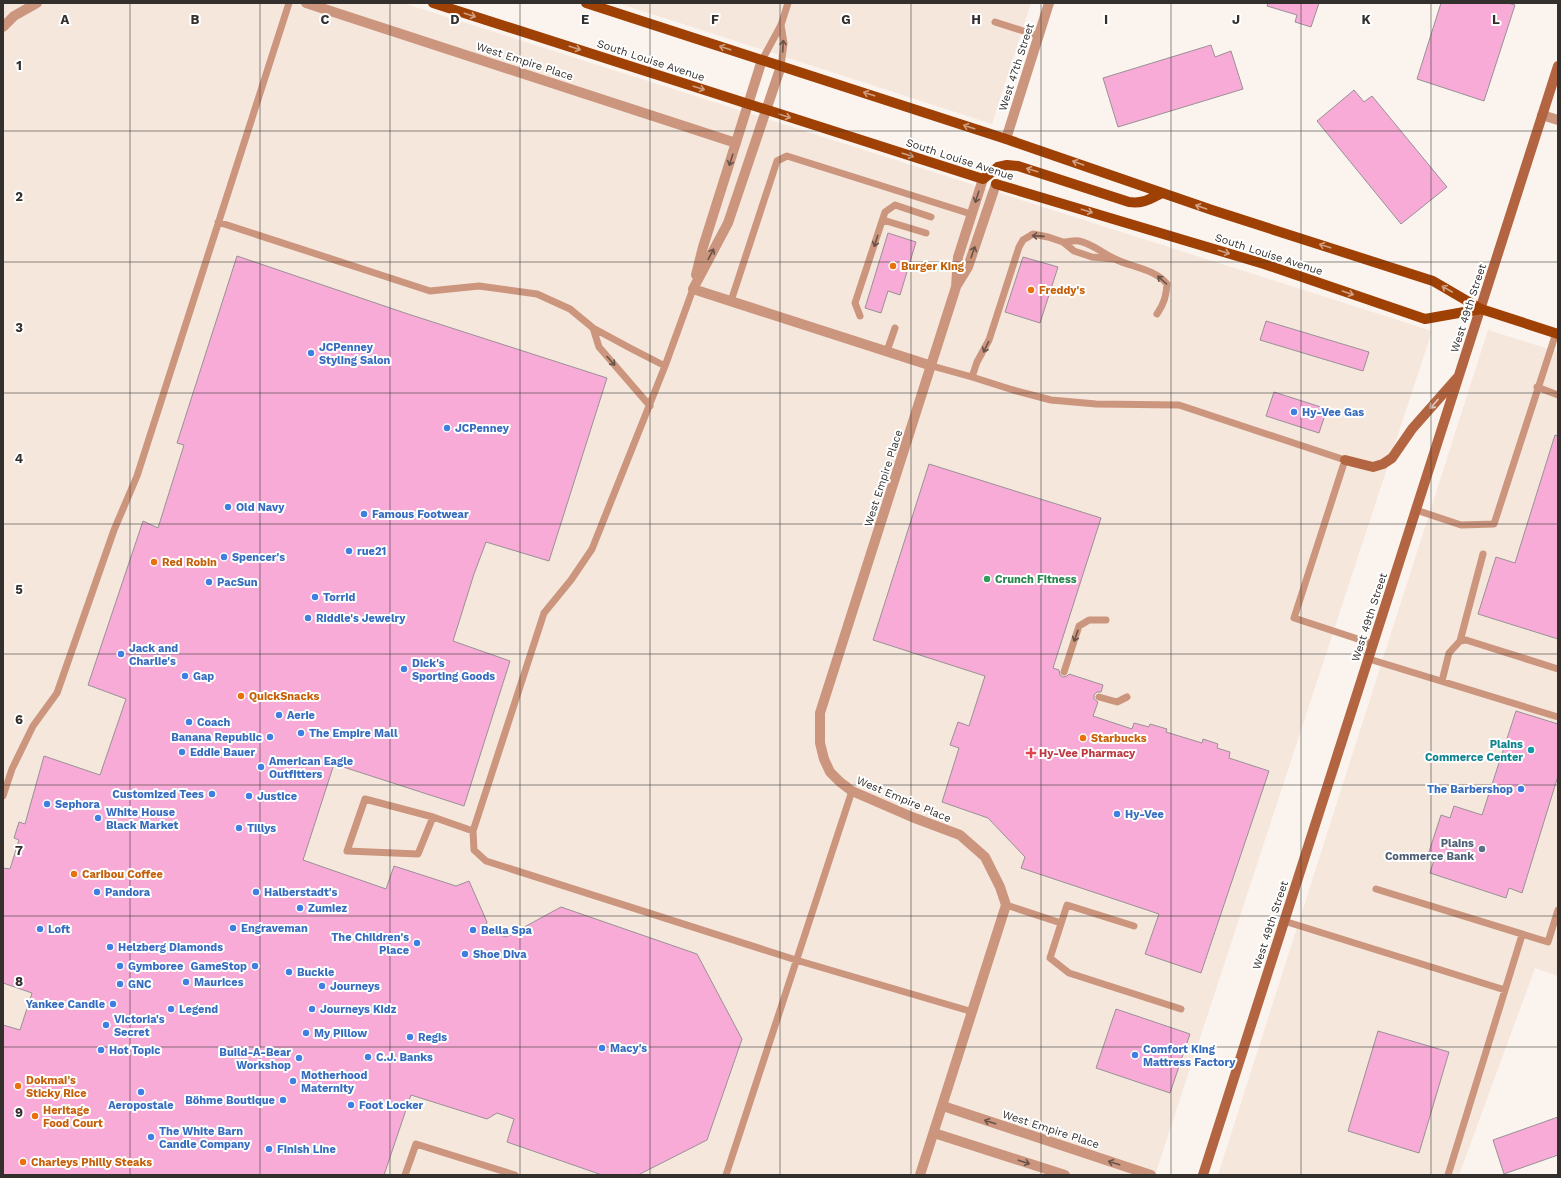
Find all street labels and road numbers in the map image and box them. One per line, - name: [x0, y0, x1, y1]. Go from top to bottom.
- street label: West 47th Street: [996, 21, 1037, 113]
- street label: South Louise Avenue: [595, 37, 706, 84]
- street label: West Empire Place: [475, 40, 575, 83]
- street label: South Louise Avenue: [904, 136, 1015, 183]
- street label: South Louise Avenue: [1213, 231, 1324, 278]
- street label: West 49th Street: [1448, 262, 1489, 354]
- street label: West Empire Place: [862, 428, 905, 528]
- street label: West 49th Street: [1349, 571, 1390, 663]
- street label: West Empire Place: [855, 774, 953, 825]
- street label: West 49th Street: [1250, 879, 1291, 971]
- street label: West Empire Place: [1001, 1108, 1101, 1151]

